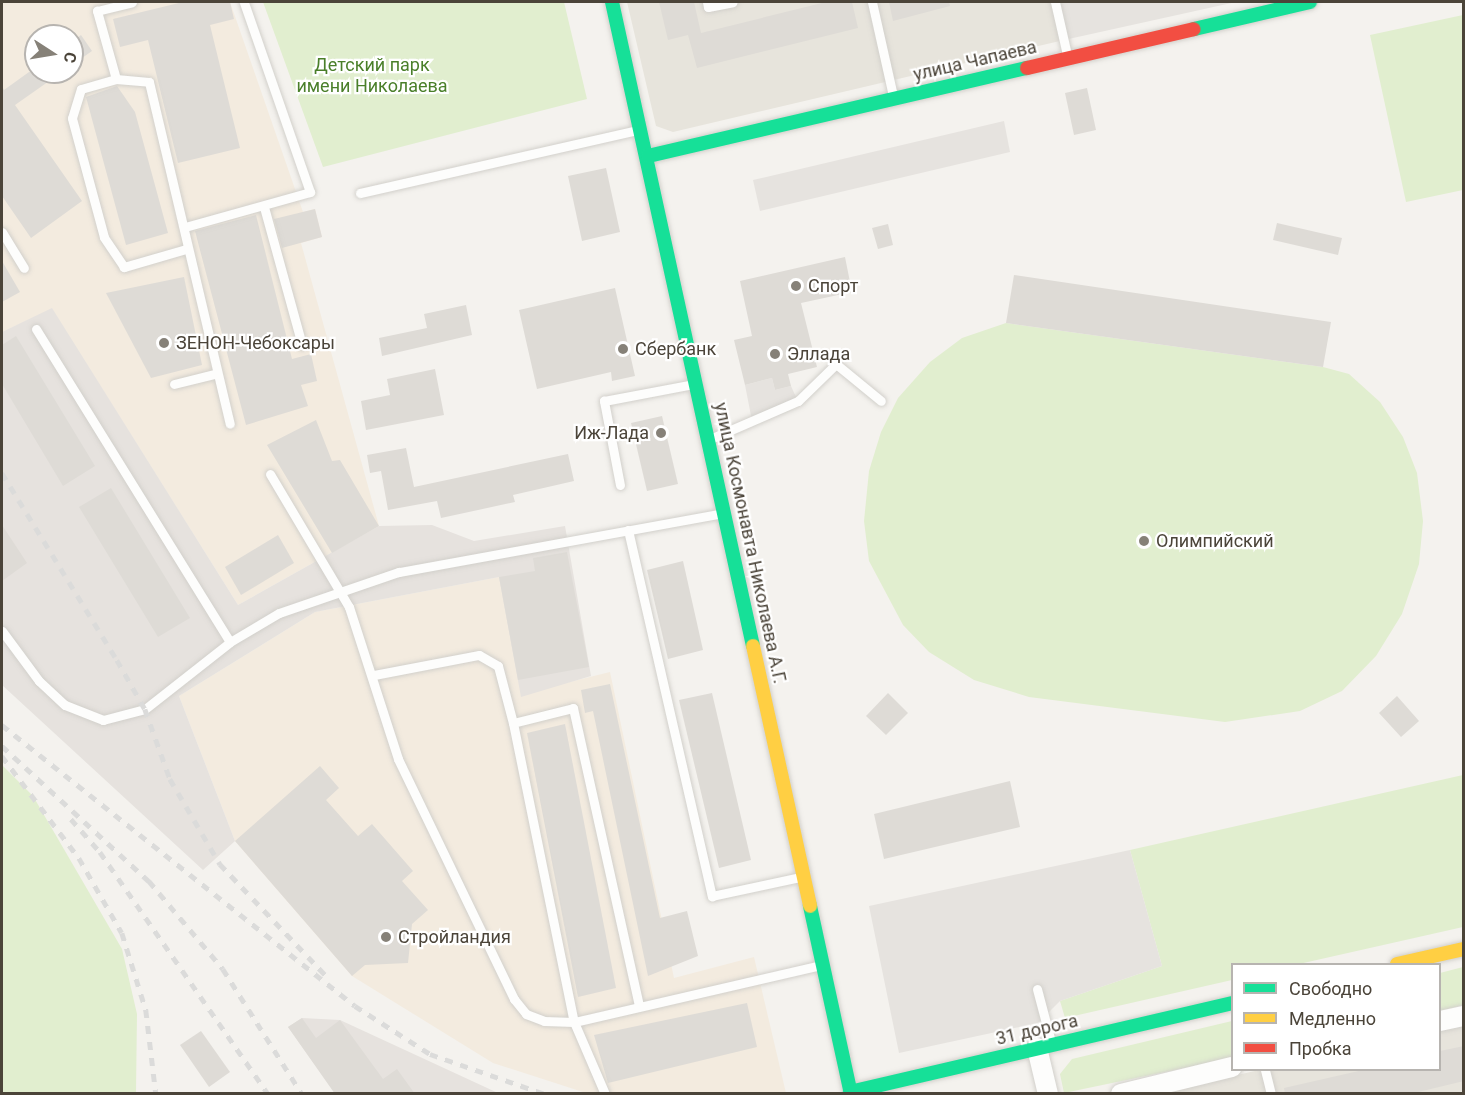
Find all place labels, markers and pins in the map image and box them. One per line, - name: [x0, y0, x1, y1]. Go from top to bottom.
- place label: Спорт: [808, 275, 858, 297]
- marker: Спорт: [789, 279, 803, 293]
- place label: ЗЕНОН-Чебоксары: [176, 332, 335, 354]
- marker: ЗЕНОН-Чебоксары: [157, 336, 171, 350]
- place label: Сбербанк: [635, 338, 716, 360]
- marker: Сбербанк: [616, 342, 630, 356]
- place label: Эллада: [787, 343, 850, 365]
- marker: Эллада: [768, 347, 782, 361]
- place label: Иж-Лада: [574, 422, 649, 444]
- marker: Иж-Лада: [654, 426, 668, 440]
- place label: Олимпийский: [1156, 530, 1274, 552]
- marker: Олимпийский: [1137, 534, 1151, 548]
- place label: Стройландия: [398, 926, 511, 948]
- marker: Стройландия: [379, 930, 393, 944]

